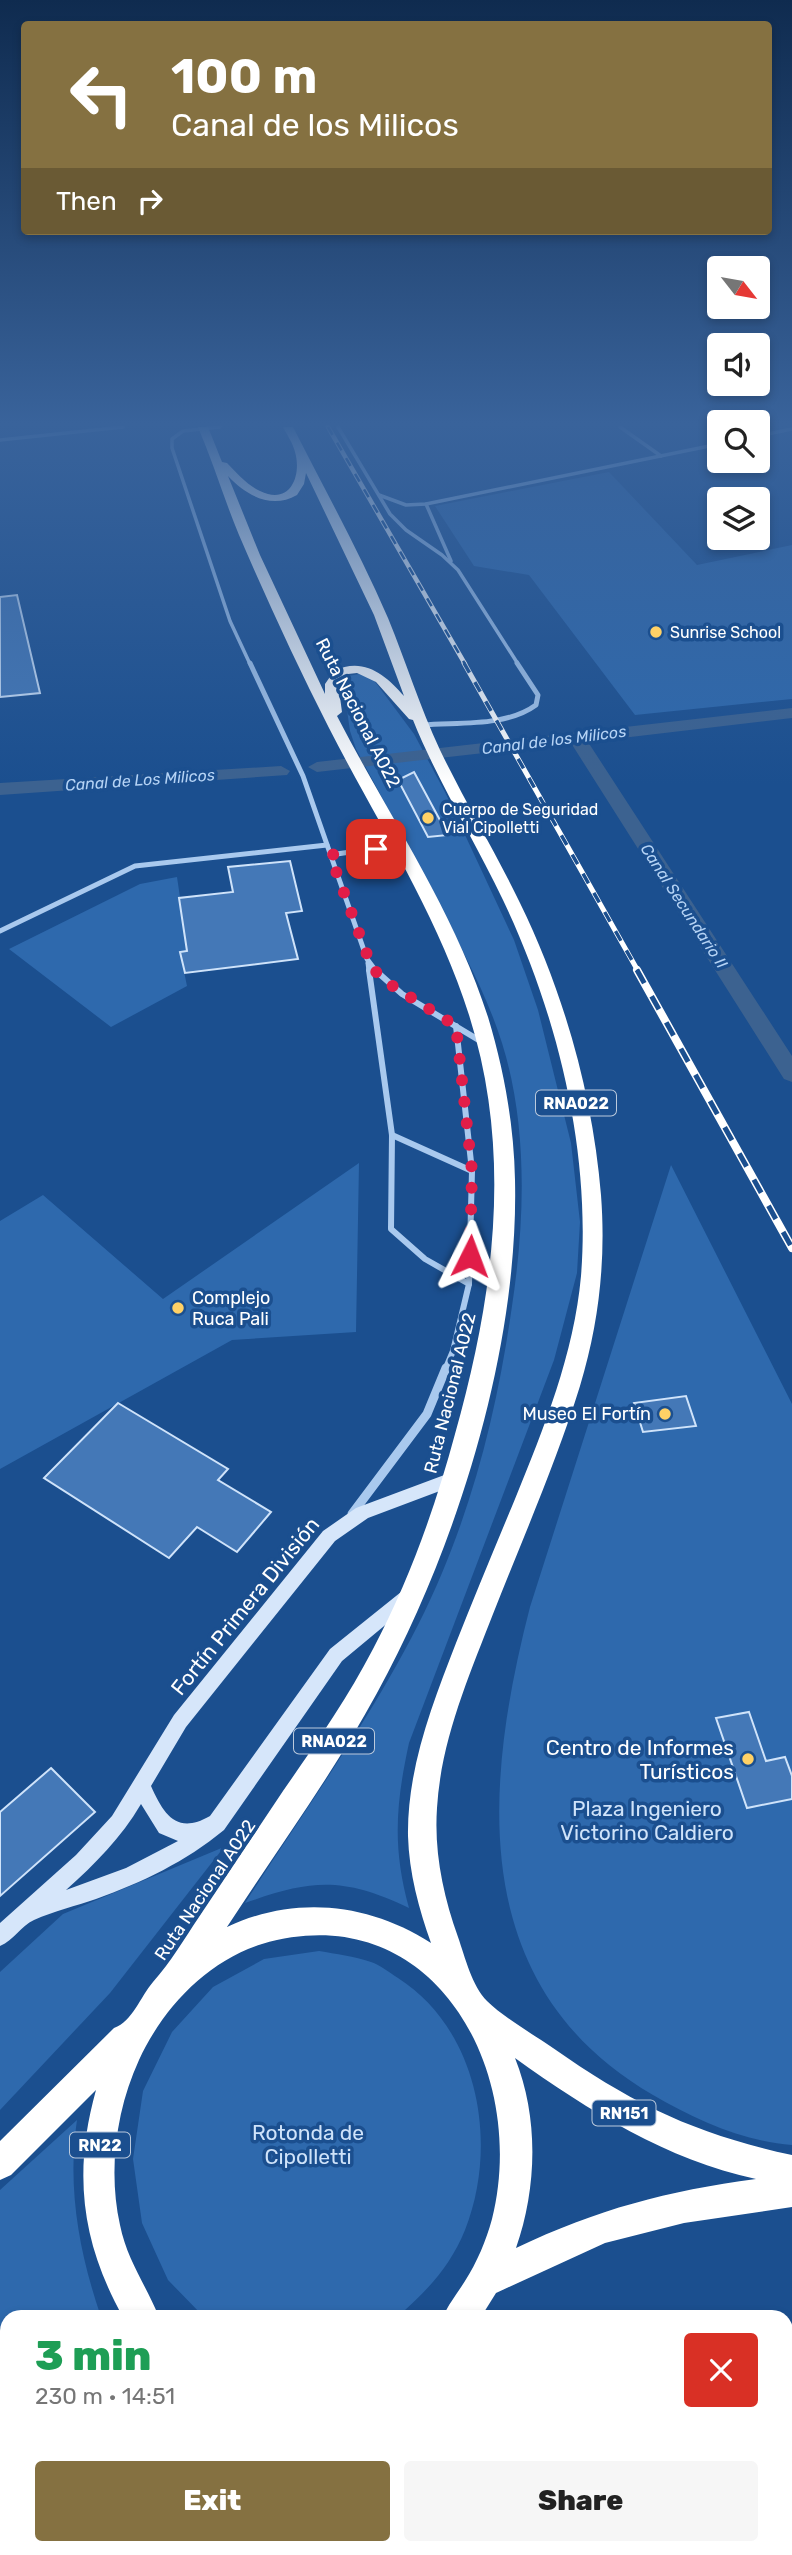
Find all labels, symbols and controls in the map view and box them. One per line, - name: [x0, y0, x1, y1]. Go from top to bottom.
- text: 100 m: [171, 47, 317, 105]
- icon: left: [56, 49, 147, 140]
- text: Canal de los Milicos: [171, 106, 459, 144]
- icon: right: [131, 182, 169, 220]
- text: Then: [56, 186, 117, 217]
- north arrow: [707, 256, 770, 318]
- map controls: [707, 256, 770, 550]
- button: sound: [707, 333, 770, 396]
- button: search: [707, 410, 770, 473]
- button: layers: [707, 487, 770, 550]
- place label: Sunrise School: [670, 623, 781, 642]
- marker: Sunrise School: [648, 624, 664, 640]
- street label: Ruta Nacional A022: [311, 635, 405, 791]
- water label: Canal de los Milicos: [481, 722, 627, 758]
- water label: Canal de Los Milicos: [65, 765, 215, 795]
- place label: Cuerpo de Seguridad Vial Cipolletti: [442, 800, 598, 837]
- marker: Cuerpo de Seguridad Vial Cipolletti: [420, 810, 436, 826]
- pin: [346, 819, 406, 879]
- icon: arrive: [357, 830, 395, 868]
- water label: Canal Secundario II: [637, 840, 732, 972]
- road number: RNA022: [536, 1091, 616, 1116]
- position arrow: [433, 1219, 507, 1293]
- place label: Complejo Ruca Pali: [192, 1287, 270, 1330]
- marker: Complejo Ruca Pali: [170, 1300, 186, 1316]
- street label: Ruta Nacional A022: [419, 1310, 481, 1476]
- place label: Museo El Fortín: [522, 1403, 651, 1425]
- marker: Museo El Fortín: [657, 1406, 673, 1422]
- street label: Fortín Primera División: [166, 1512, 324, 1700]
- road number: RNA022: [294, 1728, 374, 1754]
- place label: Centro de Informes Turísticos: [546, 1735, 734, 1784]
- marker: Centro de Informes Turísticos: [740, 1751, 756, 1767]
- park label: Plaza Ingeniero Victorino Caldiero: [560, 1796, 734, 1845]
- street label: Ruta Nacional A022: [150, 1816, 260, 1964]
- road number: RN151: [592, 2100, 656, 2126]
- park label: Rotonda de Cipolletti: [252, 2120, 364, 2169]
- road number: RN22: [70, 2132, 130, 2158]
- text: 3 min: [35, 2331, 151, 2381]
- button: close: [684, 2333, 758, 2407]
- text: 230 m · 14:51: [35, 2382, 175, 2410]
- button: Exit: [35, 2461, 390, 2541]
- button: Share: [404, 2461, 758, 2541]

